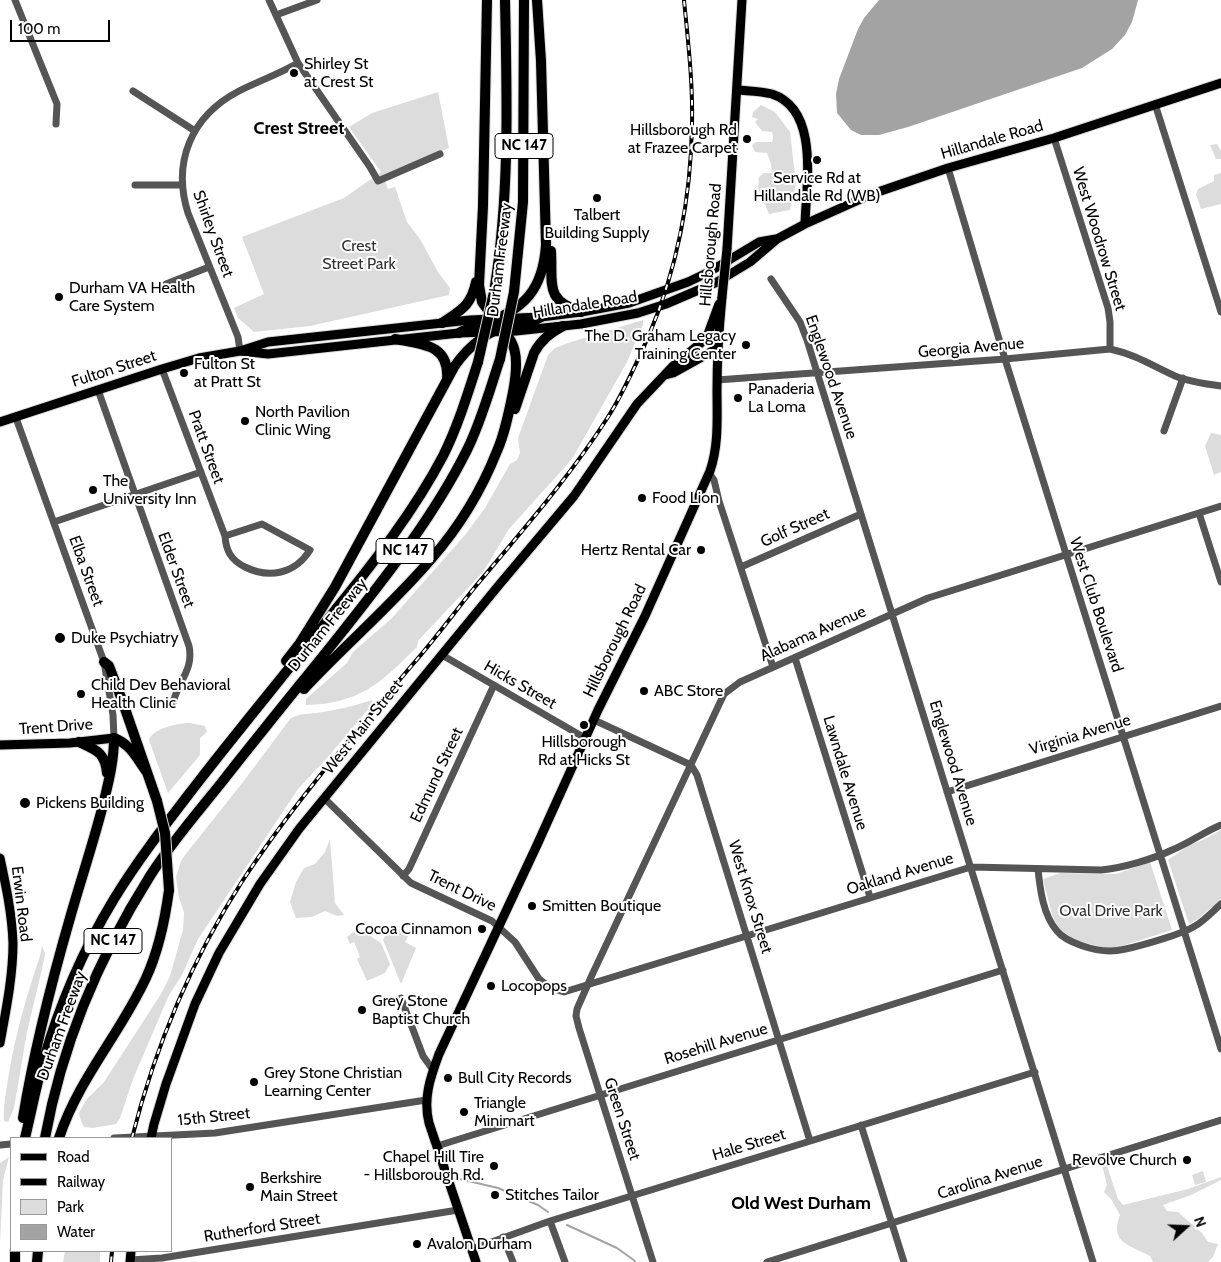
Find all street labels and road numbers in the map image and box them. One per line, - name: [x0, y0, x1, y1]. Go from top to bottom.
- street label: Hillandale Road: [939, 116, 1045, 164]
- road number: NC 147: [495, 134, 553, 158]
- street label: West Woodrow Street: [1068, 165, 1130, 313]
- street label: Hillsborough Road: [696, 183, 726, 307]
- street label: Shirley Street: [188, 188, 238, 280]
- street label: Durham Freeway: [483, 202, 517, 318]
- street label: Hillandale Road: [531, 287, 639, 323]
- street label: Englewood Avenue: [801, 312, 861, 442]
- street label: Georgia Avenue: [917, 334, 1025, 362]
- street label: Fulton Street: [69, 346, 159, 392]
- street label: Pratt Street: [184, 408, 228, 486]
- street label: Golf Street: [758, 504, 832, 552]
- street label: Elder Street: [153, 529, 199, 611]
- street label: Elba Street: [64, 533, 108, 609]
- street label: West Club Boulevard: [1065, 535, 1127, 675]
- road number: NC 147: [376, 538, 434, 564]
- street label: Durham Freeway: [284, 574, 372, 676]
- street label: Hillsborough Road: [579, 581, 651, 701]
- street label: Alabama Avenue: [757, 602, 869, 666]
- street label: Hicks Street: [480, 657, 560, 713]
- street label: West Main Street: [319, 676, 407, 778]
- street label: Englewood Avenue: [925, 698, 981, 828]
- street label: Virginia Avenue: [1027, 710, 1133, 760]
- street label: Lawndale Avenue: [818, 713, 872, 833]
- street label: Trent Drive: [18, 715, 94, 739]
- street label: Edmund Street: [407, 725, 467, 825]
- street label: West Knox Street: [724, 838, 776, 956]
- street label: Oakland Avenue: [844, 849, 956, 899]
- street label: Erwin Road: [7, 865, 35, 943]
- street label: Trent Drive: [425, 866, 499, 916]
- road number: NC 147: [84, 928, 142, 954]
- street label: Durham Freeway: [33, 969, 91, 1083]
- street label: Rosehill Avenue: [662, 1019, 770, 1069]
- street label: Green Street: [600, 1075, 644, 1163]
- street label: 15th Street: [177, 1104, 251, 1130]
- street label: Hale Street: [710, 1125, 788, 1165]
- street label: Carolina Avenue: [935, 1152, 1045, 1204]
- street label: Rutherford Street: [202, 1209, 322, 1247]

